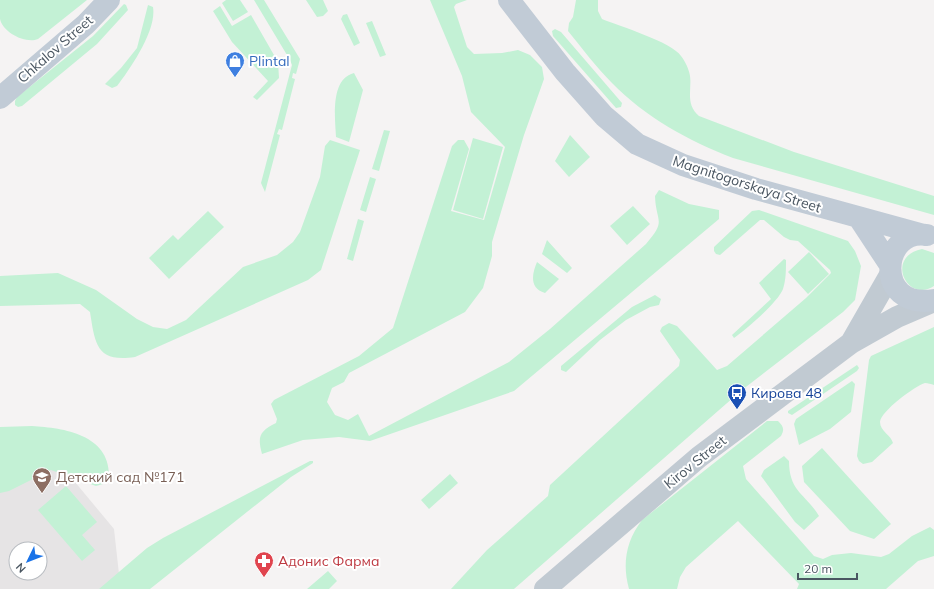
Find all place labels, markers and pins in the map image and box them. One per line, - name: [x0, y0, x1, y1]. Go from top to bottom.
- shop icon: Plintal: [224, 50, 246, 78]
- place label: Plintal: [249, 52, 290, 70]
- bus stop icon: Кирова 48: [726, 382, 748, 410]
- place label: Кирова 48: [751, 384, 822, 402]
- school or university icon: Детский сад №171: [31, 466, 53, 494]
- place label: Детский сад №171: [56, 468, 184, 486]
- pharmacy icon: Адонис Фарма: [253, 550, 275, 578]
- place label: Адонис Фарма: [278, 552, 380, 570]

